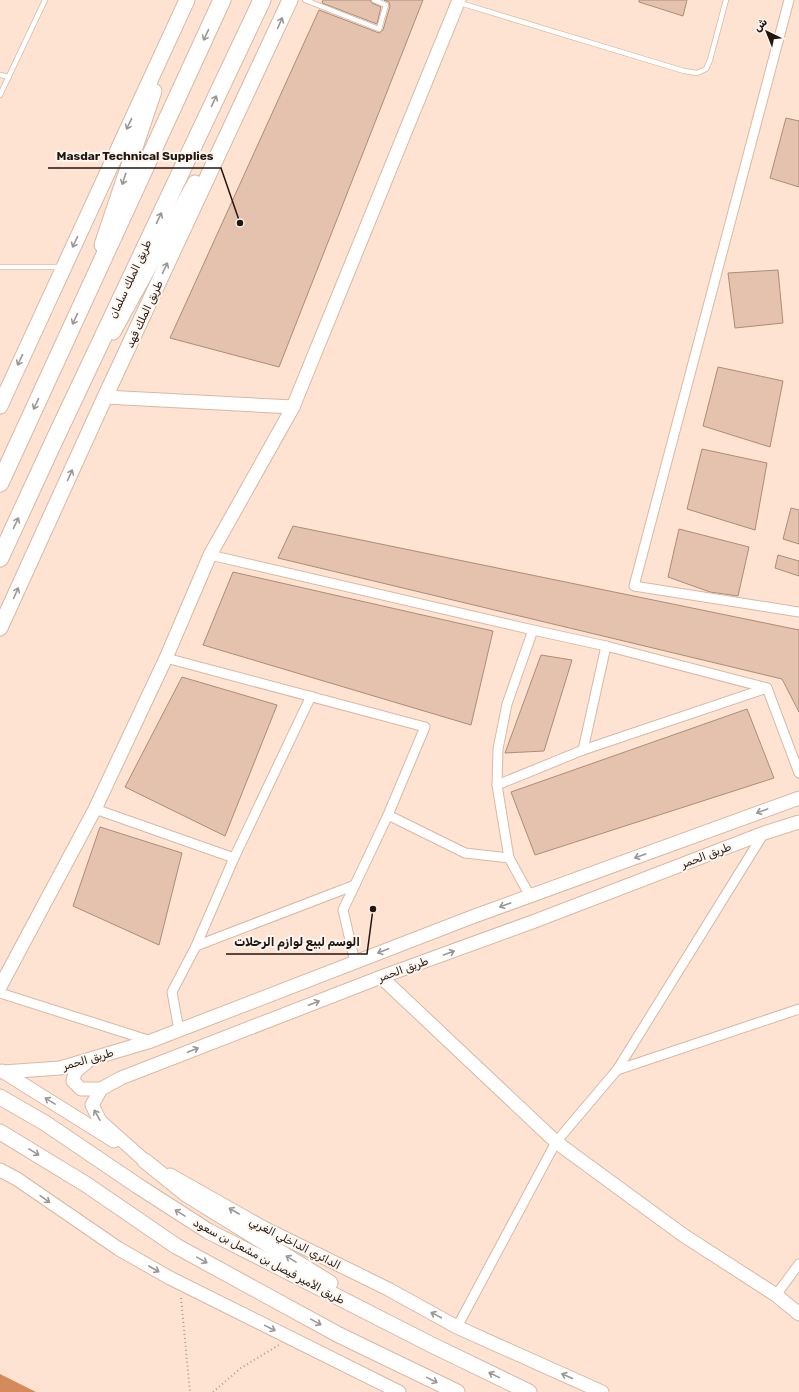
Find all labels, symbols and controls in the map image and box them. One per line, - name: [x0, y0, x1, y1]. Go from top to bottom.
- north arrow: [747, 12, 787, 52]
- text: ش: [751, 16, 770, 35]
- one-way arrow: [276, 17, 284, 29]
- one-way arrow: [202, 29, 209, 41]
- one-way arrow: [211, 95, 218, 107]
- one-way arrow: [125, 118, 132, 130]
- callout: Masdar Technical Supplies: [48, 144, 221, 168]
- text: Masdar Technical Supplies: [56, 149, 214, 163]
- one-way arrow: [120, 172, 128, 184]
- one-way arrow: [156, 212, 163, 224]
- one-way arrow: [71, 236, 78, 248]
- street label: طريق الملك سلمان: [107, 238, 155, 321]
- one-way arrow: [162, 262, 169, 274]
- street label: طريق الملك فهد: [123, 278, 167, 350]
- one-way arrow: [71, 312, 78, 324]
- one-way arrow: [16, 354, 23, 366]
- one-way arrow: [32, 398, 39, 410]
- one-way arrow: [67, 469, 74, 481]
- one-way arrow: [13, 517, 20, 529]
- one-way arrow: [13, 587, 20, 599]
- one-way arrow: [757, 808, 769, 816]
- street label: طريق الحمر: [679, 840, 734, 872]
- one-way arrow: [635, 852, 647, 860]
- one-way arrow: [498, 902, 511, 909]
- callout: الوسم لبيع لوازم الرحلات: [226, 930, 367, 954]
- text: الوسم لبيع لوازم الرحلات: [234, 935, 360, 951]
- one-way arrow: [378, 948, 390, 956]
- one-way arrow: [442, 948, 454, 956]
- street label: طريق الحمر: [375, 954, 431, 986]
- one-way arrow: [308, 999, 320, 1007]
- street label: طريق الحمر: [60, 1046, 116, 1074]
- one-way arrow: [186, 1046, 198, 1054]
- one-way arrow: [45, 1097, 56, 1105]
- one-way arrow: [93, 1109, 101, 1121]
- one-way arrow: [28, 1147, 39, 1156]
- one-way arrow: [39, 1195, 50, 1203]
- one-way arrow: [228, 1207, 240, 1215]
- one-way arrow: [175, 1209, 186, 1217]
- street label: الدائري الداخلي الغربي: [246, 1215, 343, 1274]
- street label: طريق الأمير فيصل بن مشعل بن سعود: [190, 1216, 347, 1308]
- one-way arrow: [286, 1255, 297, 1263]
- one-way arrow: [196, 1256, 208, 1264]
- one-way arrow: [148, 1265, 160, 1273]
- one-way arrow: [431, 1311, 443, 1319]
- one-way arrow: [310, 1319, 322, 1326]
- one-way arrow: [264, 1325, 276, 1332]
- one-way arrow: [488, 1371, 500, 1378]
- one-way arrow: [561, 1372, 573, 1379]
- one-way arrow: [426, 1377, 438, 1384]

